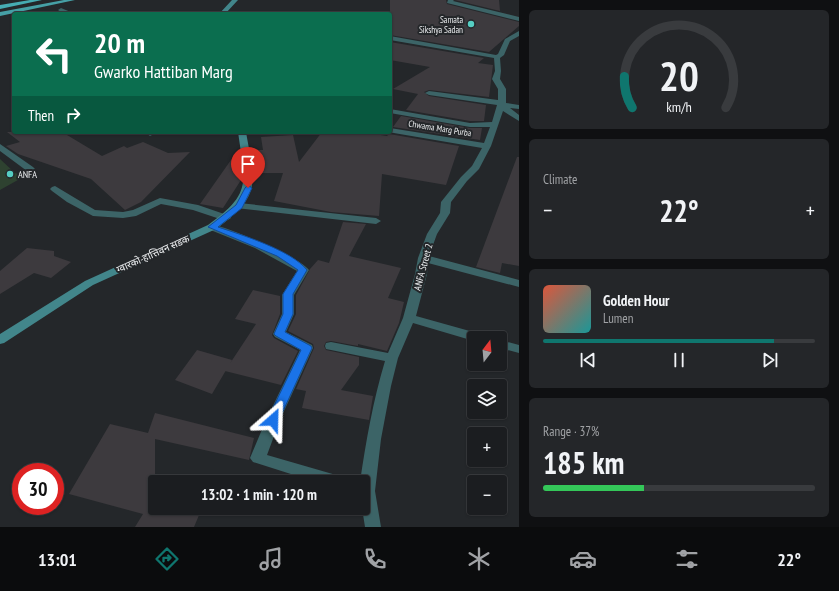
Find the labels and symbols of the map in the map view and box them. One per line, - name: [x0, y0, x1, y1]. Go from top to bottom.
- place label: Samata Sikshya Sadan: [419, 14, 463, 35]
- marker: Samata Sikshya Sadan: [466, 19, 476, 29]
- street label: Chwama Marg Purba: [408, 118, 473, 138]
- pin: [231, 147, 265, 188]
- place label: ANFA: [18, 168, 37, 181]
- marker: ANFA: [5, 169, 15, 179]
- street label: ग्वारको-हात्तिवन सडक: [114, 232, 192, 276]
- street label: ANFA Street 2: [410, 242, 436, 292]
- north arrow: [467, 331, 507, 371]
- position arrow: [252, 399, 294, 441]
- speed limit sign: 30: [12, 463, 64, 515]

